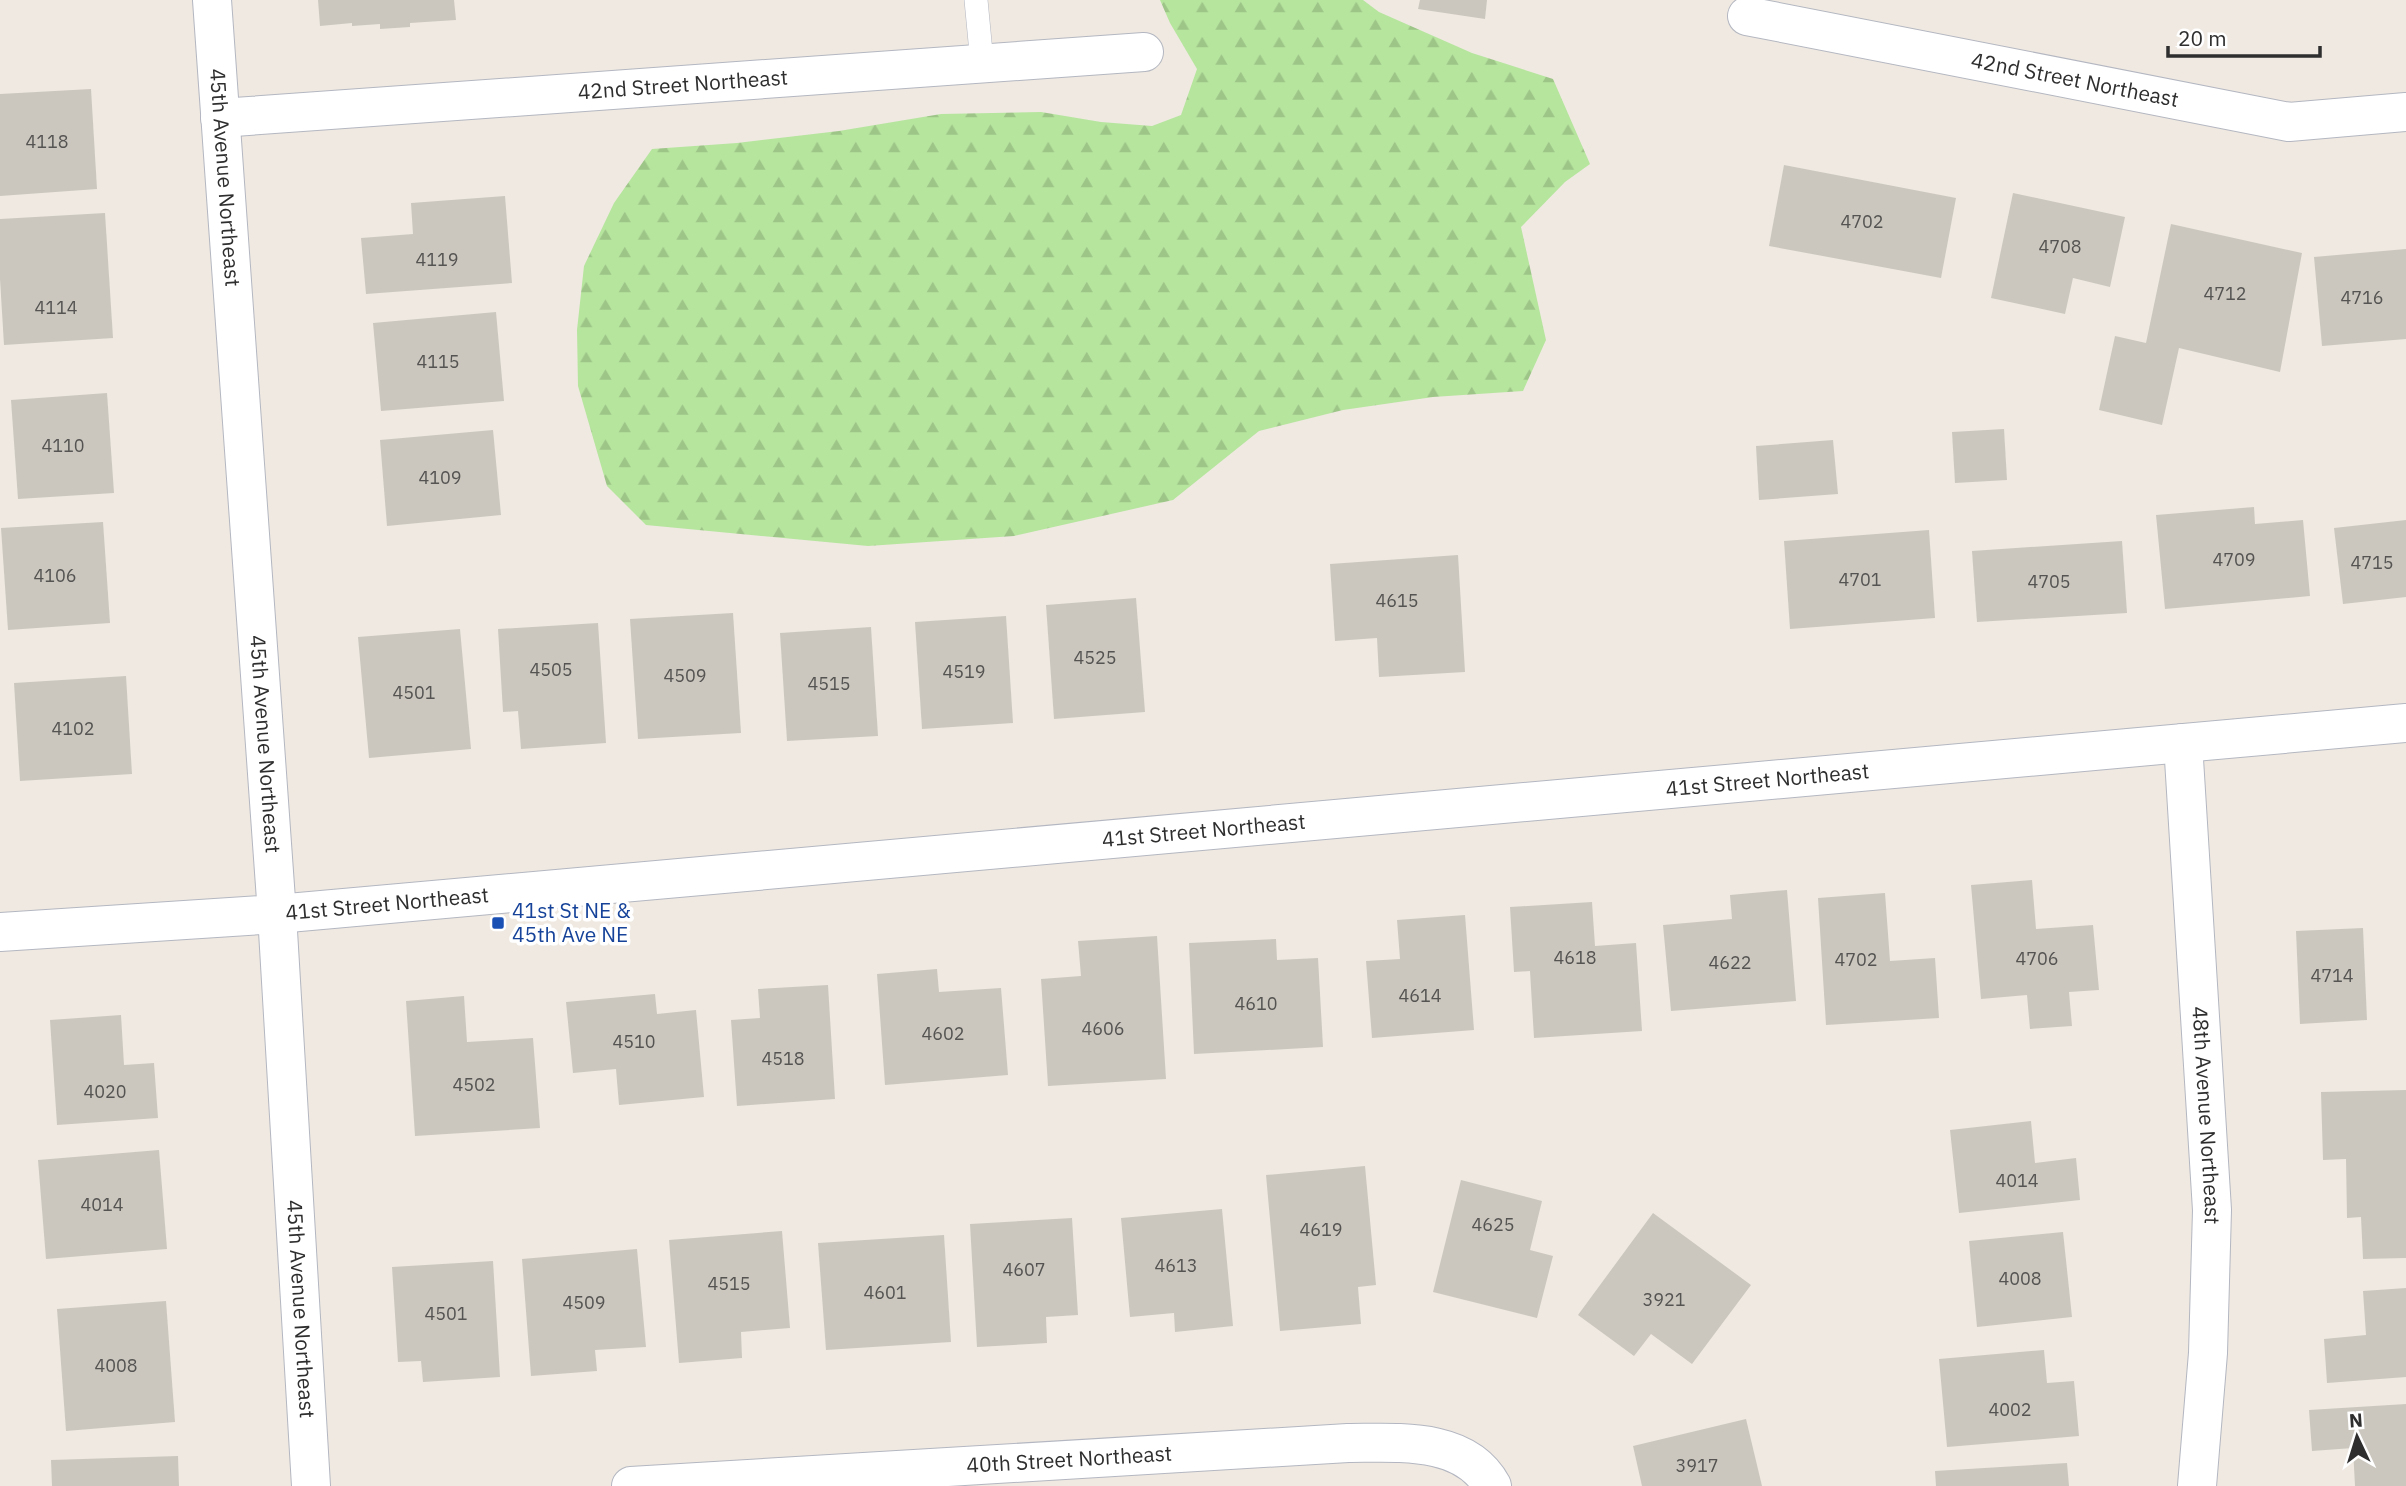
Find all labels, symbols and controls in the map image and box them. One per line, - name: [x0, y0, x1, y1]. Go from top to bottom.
- scale bar: [2168, 14, 2320, 58]
- text: 20 m: [2178, 24, 2227, 52]
- street label: 42nd Street Northeast: [1969, 45, 2181, 113]
- street label: 42nd Street Northeast: [577, 62, 789, 105]
- street label: 45th Avenue Northeast: [204, 67, 247, 287]
- house number: 4118: [25, 130, 69, 153]
- house number: 4702: [1840, 210, 1884, 233]
- house number: 4708: [2038, 235, 2082, 258]
- house number: 4119: [415, 248, 459, 271]
- house number: 4712: [2203, 282, 2247, 305]
- house number: 4716: [2340, 286, 2384, 309]
- house number: 4114: [34, 296, 78, 319]
- house number: 4115: [416, 350, 460, 373]
- house number: 4110: [41, 434, 85, 457]
- house number: 4109: [418, 466, 462, 489]
- house number: 4709: [2212, 548, 2256, 571]
- house number: 4715: [2350, 551, 2394, 574]
- house number: 4106: [33, 564, 77, 587]
- house number: 4701: [1838, 568, 1882, 591]
- house number: 4705: [2027, 570, 2071, 593]
- house number: 4615: [1375, 589, 1419, 612]
- street label: 45th Avenue Northeast: [244, 634, 288, 854]
- house number: 4525: [1073, 646, 1117, 669]
- house number: 4505: [529, 658, 573, 681]
- house number: 4519: [942, 660, 986, 683]
- house number: 4509: [663, 664, 707, 687]
- house number: 4515: [807, 672, 851, 695]
- house number: 4501: [392, 681, 436, 704]
- house number: 4102: [51, 717, 95, 740]
- street label: 41st Street Northeast: [1664, 756, 1870, 802]
- street label: 41st Street Northeast: [1101, 807, 1307, 853]
- street label: 41st Street Northeast: [284, 880, 490, 926]
- place label: 41st St NE & 45th Ave NE: [512, 896, 631, 948]
- marker: 41st St NE & 45th Ave NE: [490, 915, 506, 931]
- house number: 4618: [1553, 946, 1597, 969]
- house number: 4706: [2015, 947, 2059, 970]
- house number: 4702: [1834, 948, 1878, 971]
- house number: 4622: [1708, 951, 1752, 974]
- house number: 4714: [2310, 964, 2354, 987]
- house number: 4614: [1398, 984, 1442, 1007]
- house number: 4610: [1234, 992, 1278, 1015]
- street label: 48th Avenue Northeast: [2186, 1005, 2227, 1225]
- house number: 4606: [1081, 1017, 1125, 1040]
- house number: 4602: [921, 1022, 965, 1045]
- house number: 4510: [612, 1030, 656, 1053]
- house number: 4518: [761, 1047, 805, 1070]
- house number: 4502: [452, 1073, 496, 1096]
- house number: 4020: [83, 1080, 127, 1103]
- house number: 4014: [1995, 1169, 2039, 1192]
- house number: 4014: [80, 1193, 124, 1216]
- street label: 45th Avenue Northeast: [281, 1199, 322, 1419]
- house number: 4625: [1471, 1213, 1515, 1236]
- house number: 4619: [1299, 1218, 1343, 1241]
- house number: 4613: [1154, 1254, 1198, 1277]
- house number: 4607: [1002, 1258, 1046, 1281]
- house number: 4008: [1998, 1267, 2042, 1290]
- house number: 4515: [707, 1272, 751, 1295]
- house number: 4601: [863, 1281, 907, 1304]
- house number: 3921: [1642, 1288, 1686, 1311]
- house number: 4509: [562, 1291, 606, 1314]
- house number: 4501: [424, 1302, 468, 1325]
- house number: 4008: [94, 1354, 138, 1377]
- house number: 4002: [1988, 1398, 2032, 1421]
- north arrow: [2322, 1402, 2392, 1472]
- text: N: [2348, 1408, 2364, 1432]
- street label: 40th Street Northeast: [965, 1439, 1173, 1479]
- house number: 3917: [1675, 1454, 1719, 1477]

